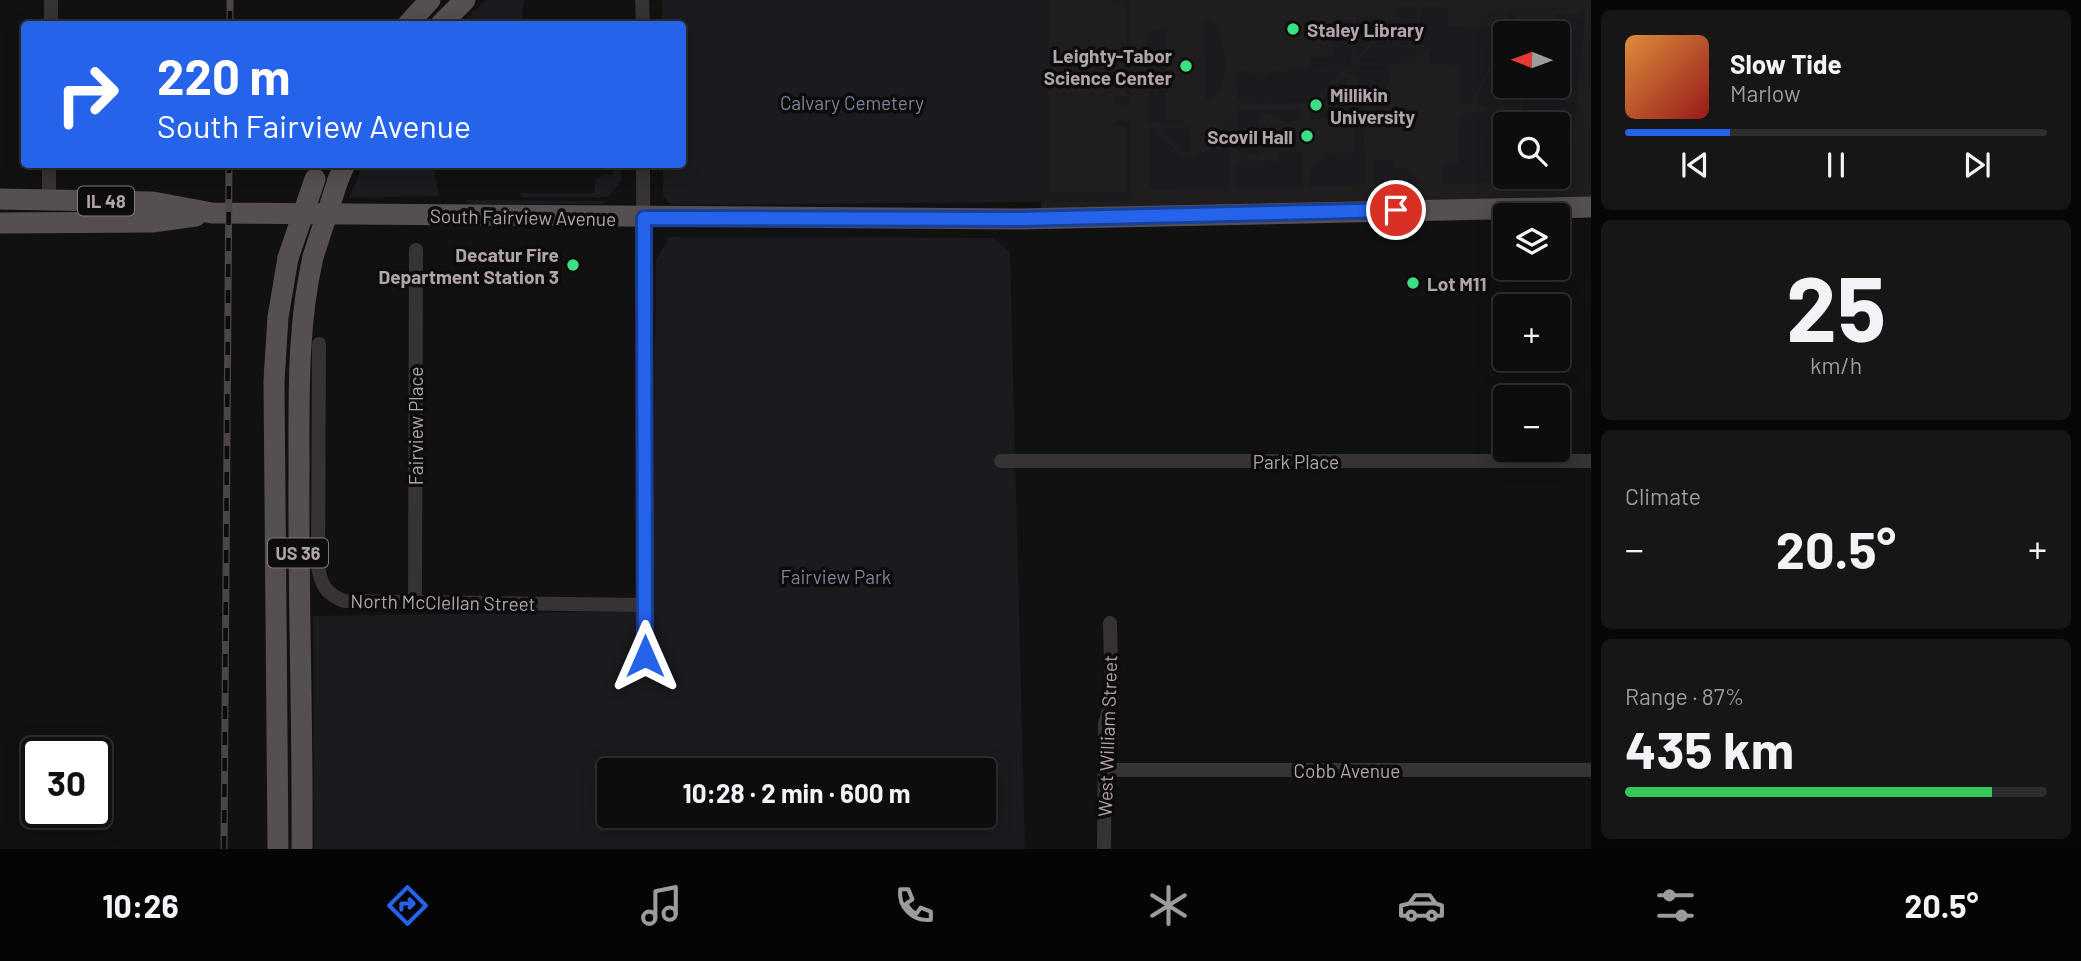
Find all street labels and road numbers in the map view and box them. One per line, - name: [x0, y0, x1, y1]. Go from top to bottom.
- road number: IL 48: [78, 186, 134, 216]
- street label: South Fairview Avenue: [430, 204, 616, 230]
- street label: Fairview Place: [404, 367, 427, 485]
- street label: Park Place: [1253, 450, 1339, 473]
- road number: US 36: [268, 538, 328, 568]
- street label: North McClellan Street: [350, 589, 536, 615]
- street label: West William Street: [1093, 655, 1121, 817]
- street label: Cobb Avenue: [1294, 759, 1400, 782]

